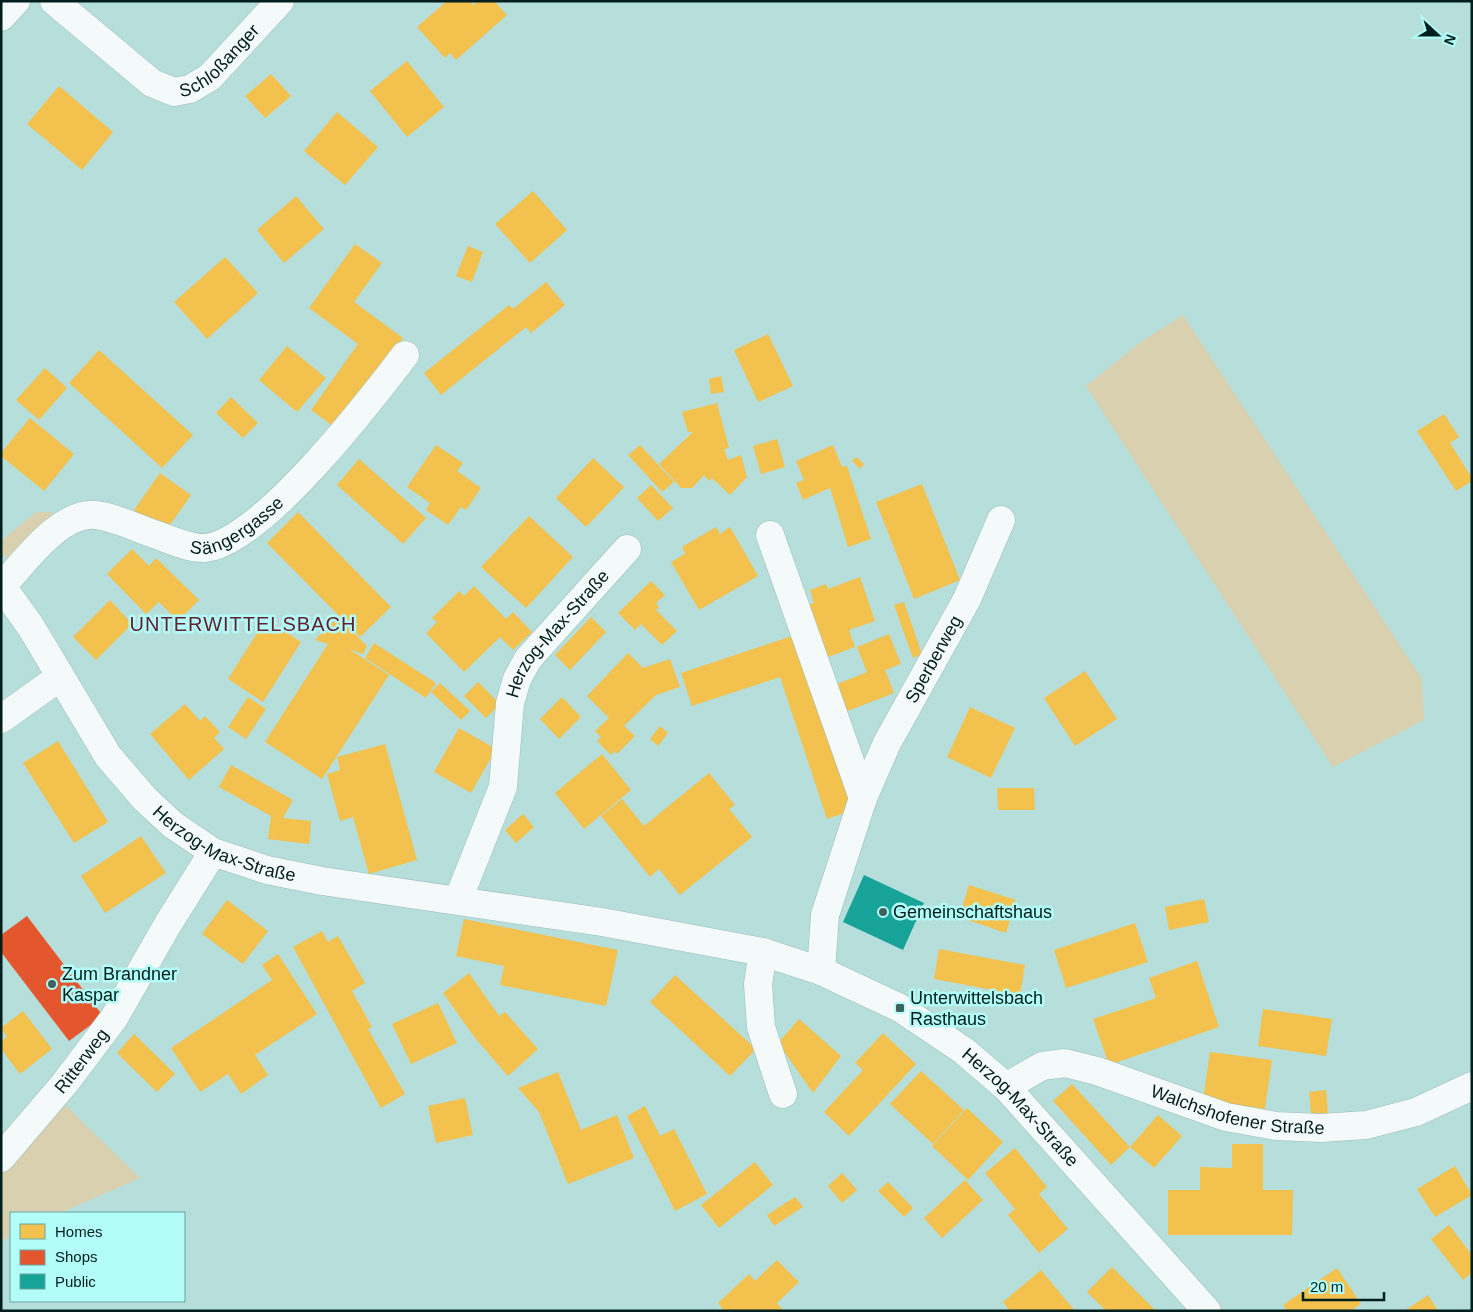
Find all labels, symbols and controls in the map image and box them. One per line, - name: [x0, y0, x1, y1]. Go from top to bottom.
- north arrow: [1413, 10, 1463, 60]
- street label: Schloßanger: [177, 20, 263, 101]
- text: N: [1441, 32, 1459, 47]
- street label: Sängergasse: [189, 493, 287, 558]
- street label: Herzog-Max-Straße: [502, 566, 613, 700]
- street label: Sperberweg: [901, 612, 966, 707]
- district label: UNTERWITTELSBACH: [130, 613, 356, 635]
- street label: Herzog-Max-Straße: [149, 801, 297, 886]
- place label: Gemeinschaftshaus: [893, 902, 1052, 922]
- marker: Gemeinschaftshaus: [877, 906, 889, 918]
- place label: Zum Brandner Kaspar: [62, 964, 177, 1005]
- marker: Zum Brandner Kaspar: [46, 978, 58, 990]
- place label: Unterwittelsbach Rasthaus: [910, 988, 1043, 1029]
- marker: Unterwittelsbach Rasthaus: [894, 1002, 906, 1014]
- street label: Ritterweg: [50, 1025, 112, 1098]
- street label: Herzog-Max-Straße: [958, 1044, 1083, 1171]
- street label: Walchshofener Straße: [1148, 1081, 1325, 1138]
- legend: [10, 1212, 185, 1302]
- text: Homes: [55, 1223, 103, 1240]
- text: Shops: [55, 1248, 98, 1265]
- scale bar: [1303, 1270, 1384, 1302]
- text: Public: [55, 1273, 96, 1290]
- text: 20 m: [1310, 1278, 1343, 1295]

